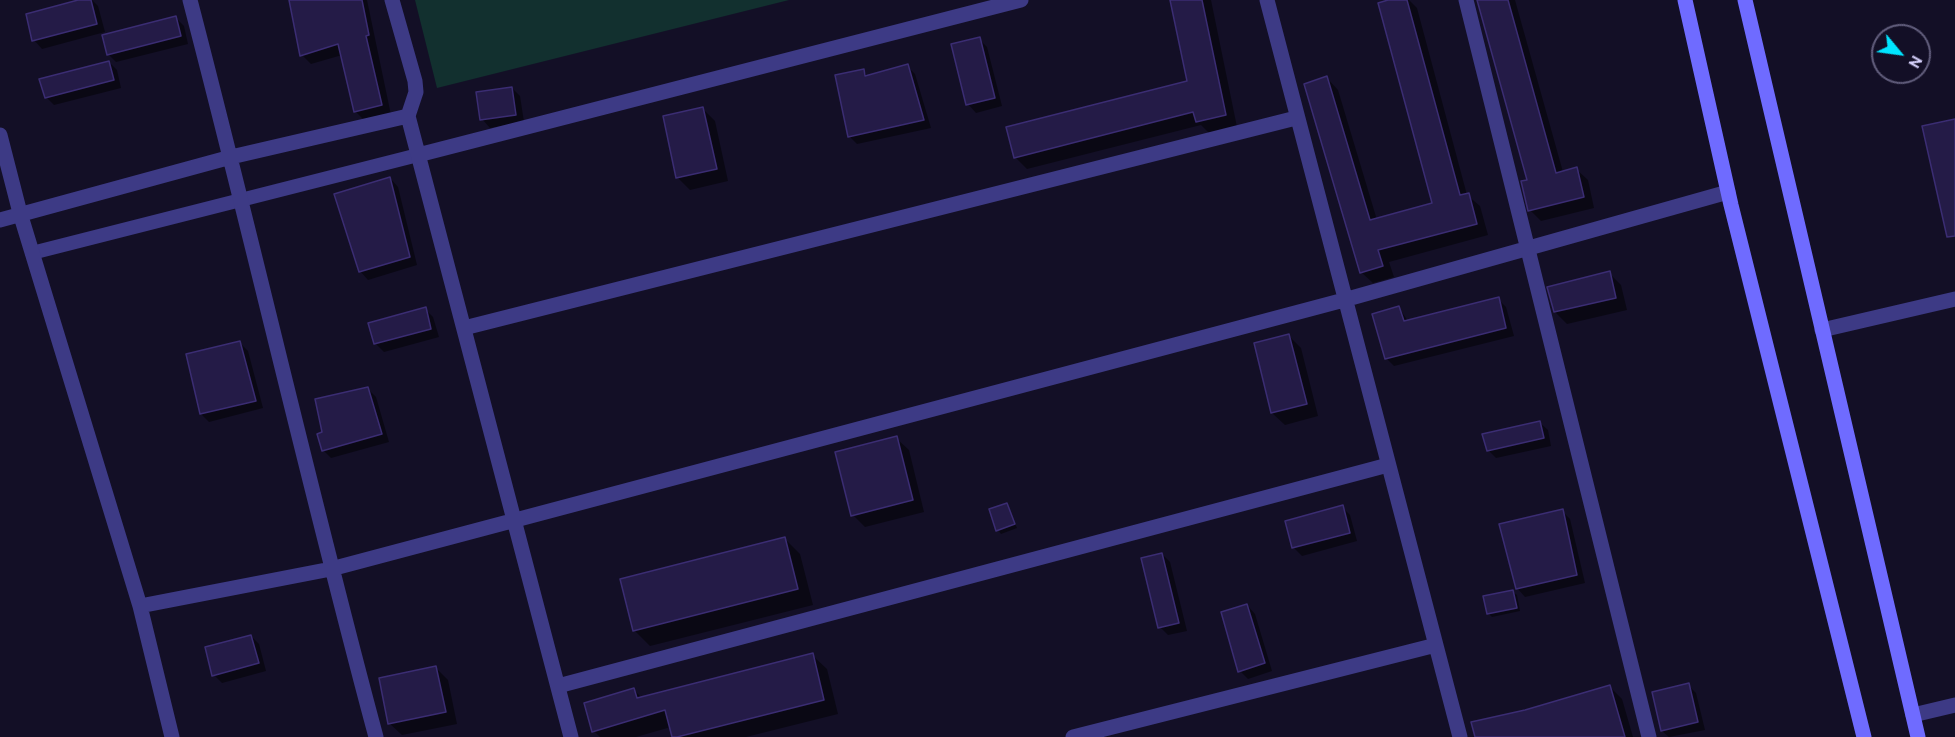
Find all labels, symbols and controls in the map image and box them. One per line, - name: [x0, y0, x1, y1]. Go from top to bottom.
- north arrow: [1871, 24, 1931, 84]
- text: N: [1904, 52, 1926, 72]

